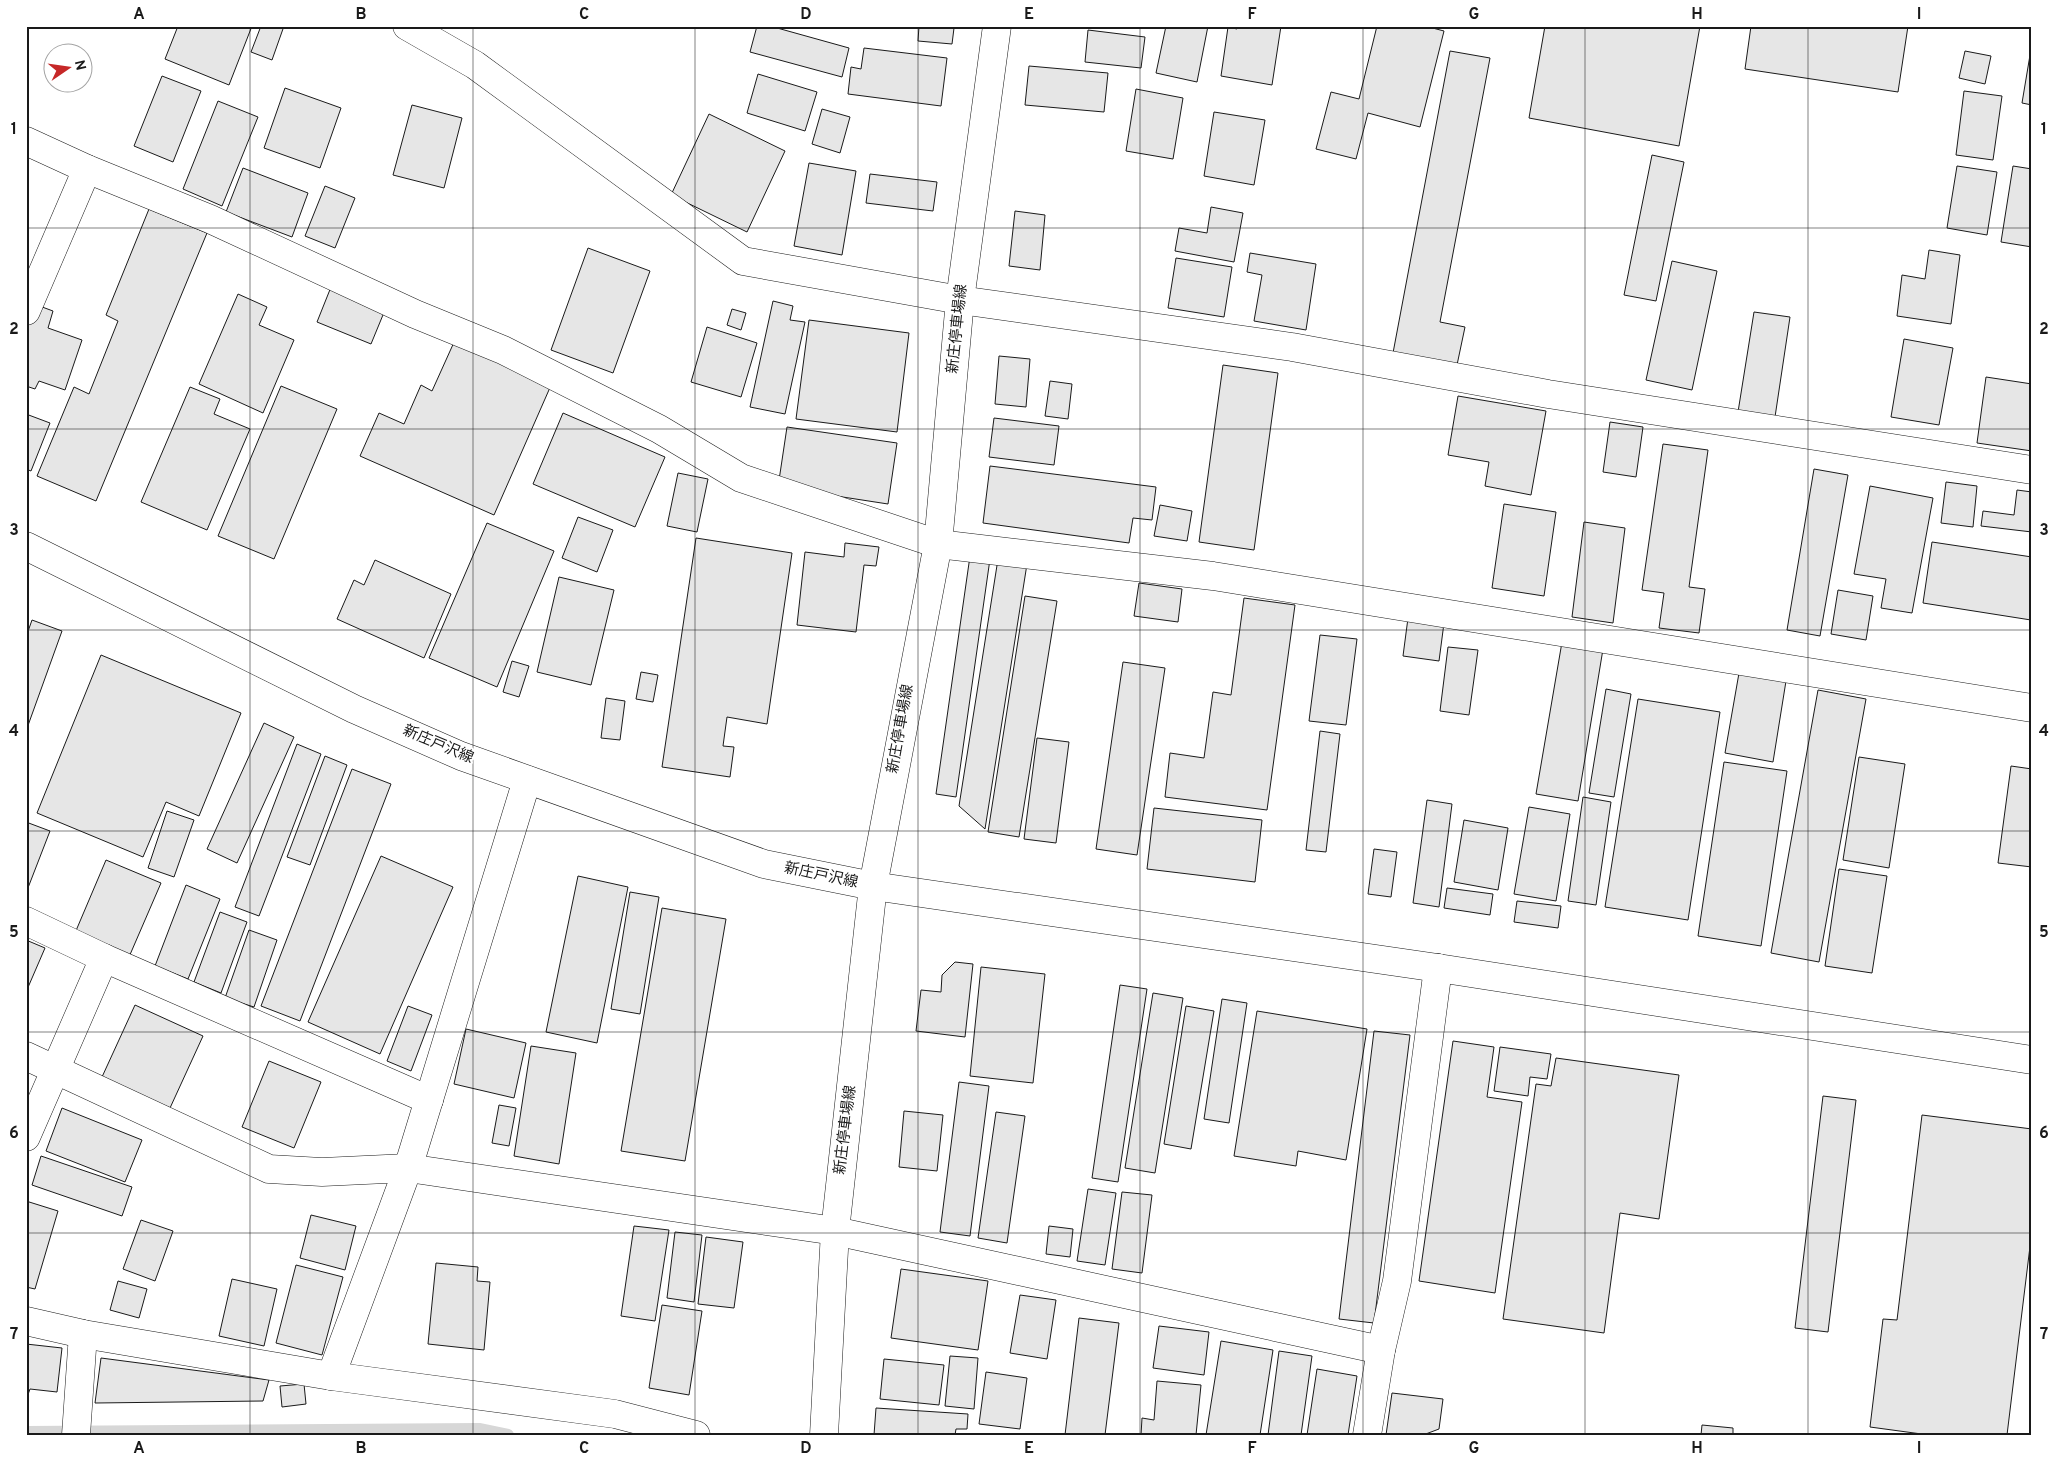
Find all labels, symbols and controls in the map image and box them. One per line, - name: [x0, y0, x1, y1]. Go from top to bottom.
- text: A: [133, 5, 145, 25]
- text: B: [355, 5, 367, 25]
- text: C: [579, 5, 589, 25]
- text: D: [800, 5, 812, 25]
- text: E: [1024, 5, 1034, 25]
- text: F: [1247, 5, 1257, 25]
- text: G: [1469, 5, 1479, 25]
- text: H: [1691, 5, 1703, 25]
- text: I: [1917, 5, 1921, 25]
- north arrow: [42, 42, 92, 92]
- text: N: [70, 59, 89, 72]
- text: 1: [11, 120, 17, 140]
- text: 1: [2041, 120, 2047, 140]
- street label: 新庄停車場線: [944, 283, 972, 375]
- text: 2: [9, 320, 19, 340]
- text: 2: [2039, 320, 2049, 340]
- text: 3: [9, 521, 19, 541]
- text: 3: [2039, 521, 2049, 541]
- street label: 新庄停車場線: [884, 683, 918, 775]
- text: 4: [9, 722, 19, 742]
- street label: 新庄戸沢線: [400, 722, 476, 768]
- text: 4: [2039, 722, 2049, 742]
- street label: 新庄戸沢線: [782, 859, 860, 893]
- text: 5: [9, 923, 19, 943]
- text: 5: [2039, 923, 2049, 943]
- street label: 新庄停車場線: [831, 1084, 861, 1176]
- text: 6: [9, 1124, 19, 1144]
- text: 6: [2039, 1124, 2049, 1144]
- text: 7: [10, 1325, 18, 1345]
- text: 7: [2040, 1325, 2048, 1345]
- text: A: [133, 1439, 145, 1459]
- text: B: [355, 1439, 367, 1459]
- text: C: [579, 1439, 589, 1459]
- text: D: [800, 1439, 812, 1459]
- text: E: [1024, 1439, 1034, 1459]
- text: F: [1247, 1439, 1257, 1459]
- text: G: [1469, 1439, 1479, 1459]
- text: H: [1691, 1439, 1703, 1459]
- text: I: [1917, 1439, 1921, 1459]

